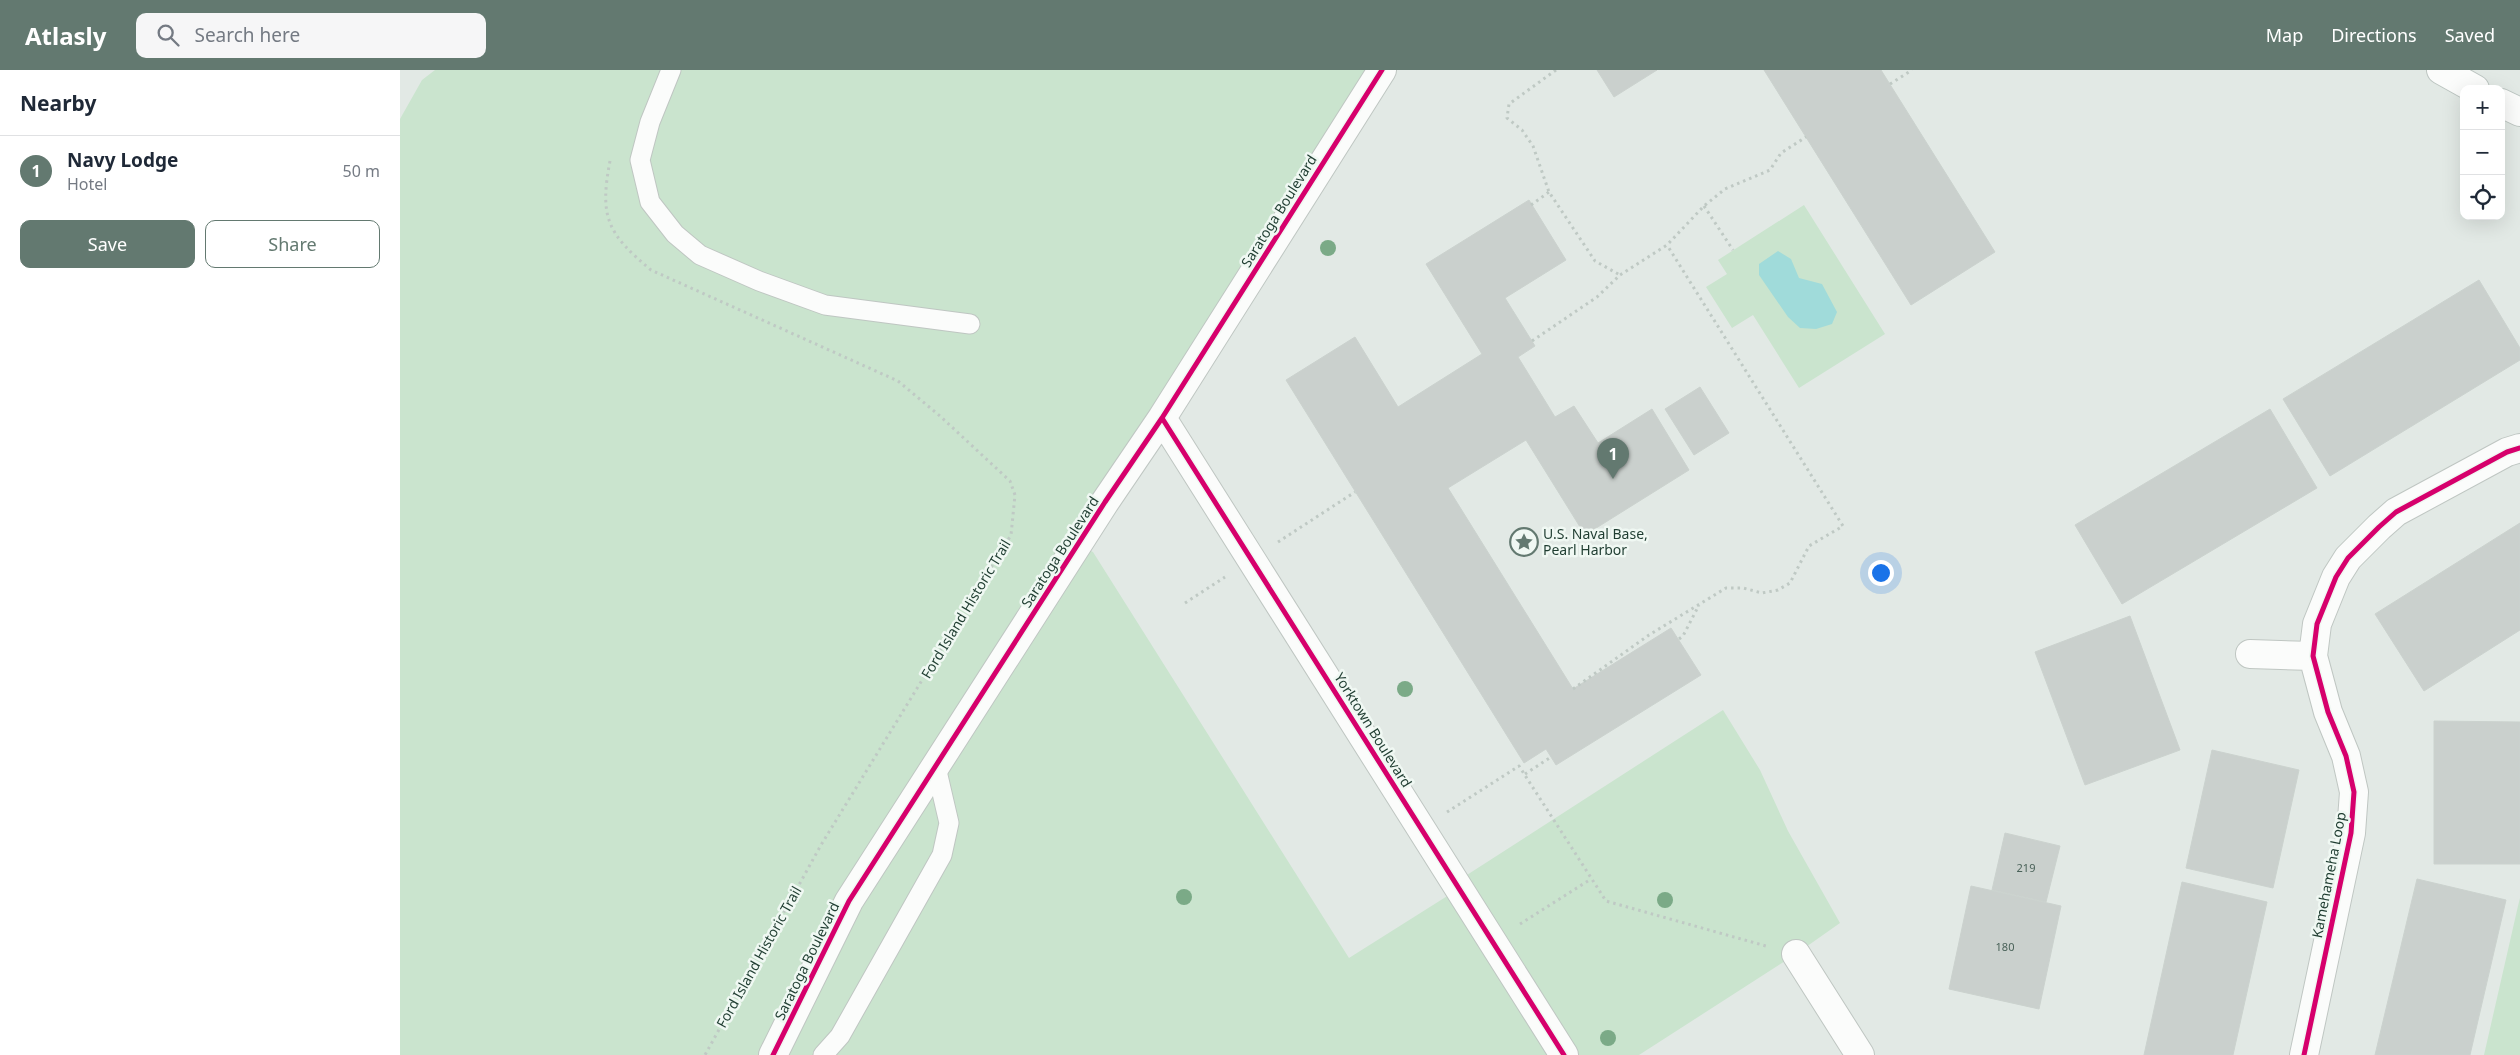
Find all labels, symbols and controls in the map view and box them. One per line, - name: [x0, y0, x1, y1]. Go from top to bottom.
- search box: [136, 13, 486, 58]
- text: Atlasly: [25, 19, 106, 52]
- icon: search: [154, 21, 182, 49]
- text: Search here: [194, 22, 300, 48]
- text: Map: [2266, 23, 2303, 47]
- text: Directions: [2331, 23, 2417, 47]
- text: Saved: [2445, 23, 2495, 47]
- map controls: [2460, 85, 2505, 220]
- button: +: [2460, 85, 2505, 130]
- text: Nearby: [20, 89, 96, 117]
- button: −: [2460, 130, 2505, 175]
- text: Navy Lodge: [67, 147, 178, 173]
- street label: Saratoga Boulevard: [1236, 151, 1321, 270]
- text: 1: [31, 160, 41, 182]
- text: 50 m: [343, 160, 380, 182]
- text: Hotel: [67, 173, 107, 195]
- button: locate: [2460, 175, 2505, 220]
- button: Save: [20, 220, 195, 268]
- button: Share: [205, 220, 380, 268]
- pin: 1: [1597, 438, 1629, 479]
- street label: Saratoga Boulevard: [1016, 492, 1103, 611]
- place label: U.S. Naval Base, Pearl Harbor: [1543, 524, 1648, 559]
- place icon: U.S. Naval Base, Pearl Harbor: [1509, 527, 1539, 557]
- street label: Ford Island Historic Trail: [916, 536, 1015, 682]
- your location: [1868, 560, 1894, 586]
- street label: Yorktown Boulevard: [1330, 669, 1416, 791]
- street label: Kamehameha Loop: [2307, 810, 2350, 940]
- house number: 219: [2017, 860, 2035, 875]
- street label: Ford Island Historic Trail: [712, 883, 805, 1031]
- street label: Saratoga Boulevard: [770, 899, 843, 1023]
- house number: 180: [1996, 939, 2014, 954]

